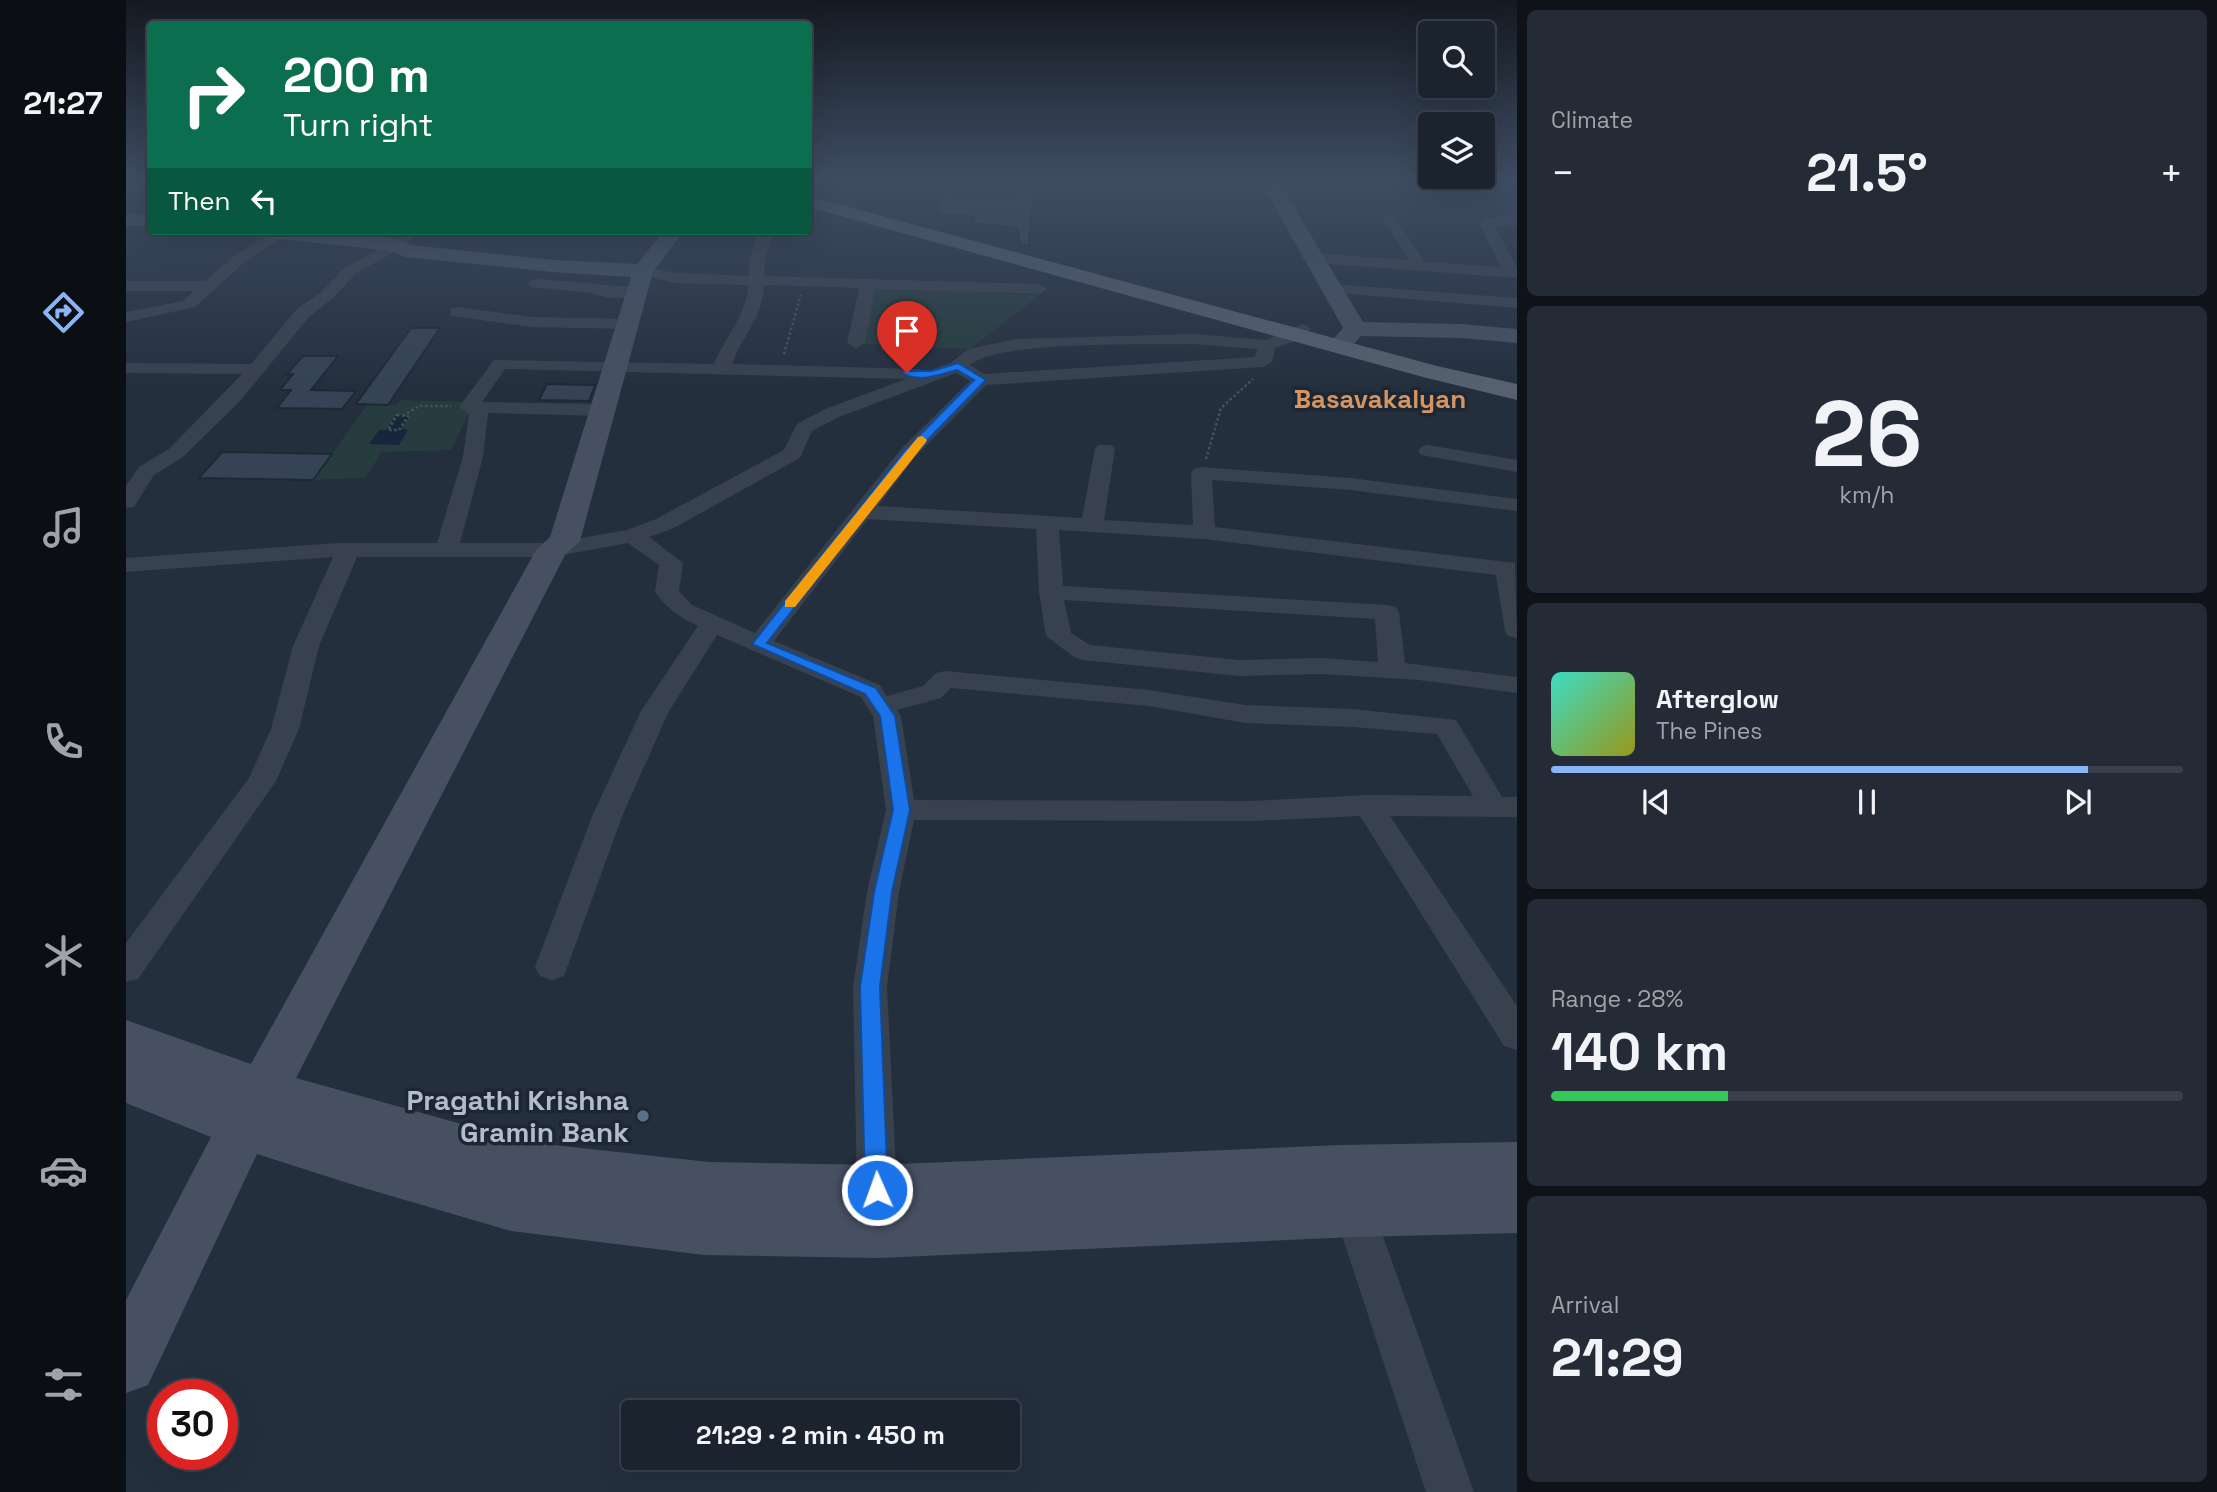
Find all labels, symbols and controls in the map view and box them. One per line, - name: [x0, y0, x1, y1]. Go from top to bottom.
- map controls: [1418, 21, 1495, 189]
- button: search: [1418, 21, 1495, 98]
- text: 200 m: [283, 44, 430, 106]
- icon: right: [168, 49, 259, 140]
- text: 21:27: [23, 83, 103, 123]
- text: Turn right: [283, 105, 433, 145]
- text: Climate: [1551, 105, 1633, 135]
- button: layers: [1418, 112, 1495, 189]
- text: 21.5°: [1806, 140, 1928, 206]
- text: −: [1551, 149, 1575, 197]
- text: +: [2159, 149, 2183, 197]
- icon: left: [245, 182, 283, 220]
- text: Then: [168, 184, 231, 218]
- icon: directions: [39, 288, 88, 337]
- pin: [877, 301, 937, 373]
- icon: arrive: [888, 312, 926, 350]
- text: 26: [1812, 376, 1922, 493]
- district label: Basavakalyan: [1294, 382, 1466, 416]
- text: km/h: [1840, 480, 1894, 510]
- icon: music: [39, 503, 88, 552]
- text: Afterglow: [1656, 682, 1779, 716]
- text: The Pines: [1656, 716, 1762, 746]
- icon: phone: [39, 717, 88, 766]
- icon: previous: [1637, 783, 1675, 821]
- icon: pause: [1848, 783, 1886, 821]
- icon: next: [2059, 783, 2097, 821]
- icon: climate: [39, 931, 88, 980]
- text: Range · 28%: [1551, 984, 1683, 1014]
- text: 140 km: [1551, 1019, 1728, 1085]
- place label: Pragathi Krishna Gramin Bank: [406, 1082, 629, 1150]
- marker: Pragathi Krishna Gramin Bank: [635, 1108, 651, 1124]
- icon: car: [39, 1146, 88, 1195]
- position arrow: [840, 1153, 914, 1227]
- text: Arrival: [1551, 1290, 1619, 1320]
- text: 21:29: [1551, 1325, 1684, 1391]
- icon: filters: [39, 1360, 88, 1409]
- speed limit sign: 30: [147, 1379, 238, 1470]
- text: 21:29 · 2 min · 450 m: [696, 1418, 945, 1452]

